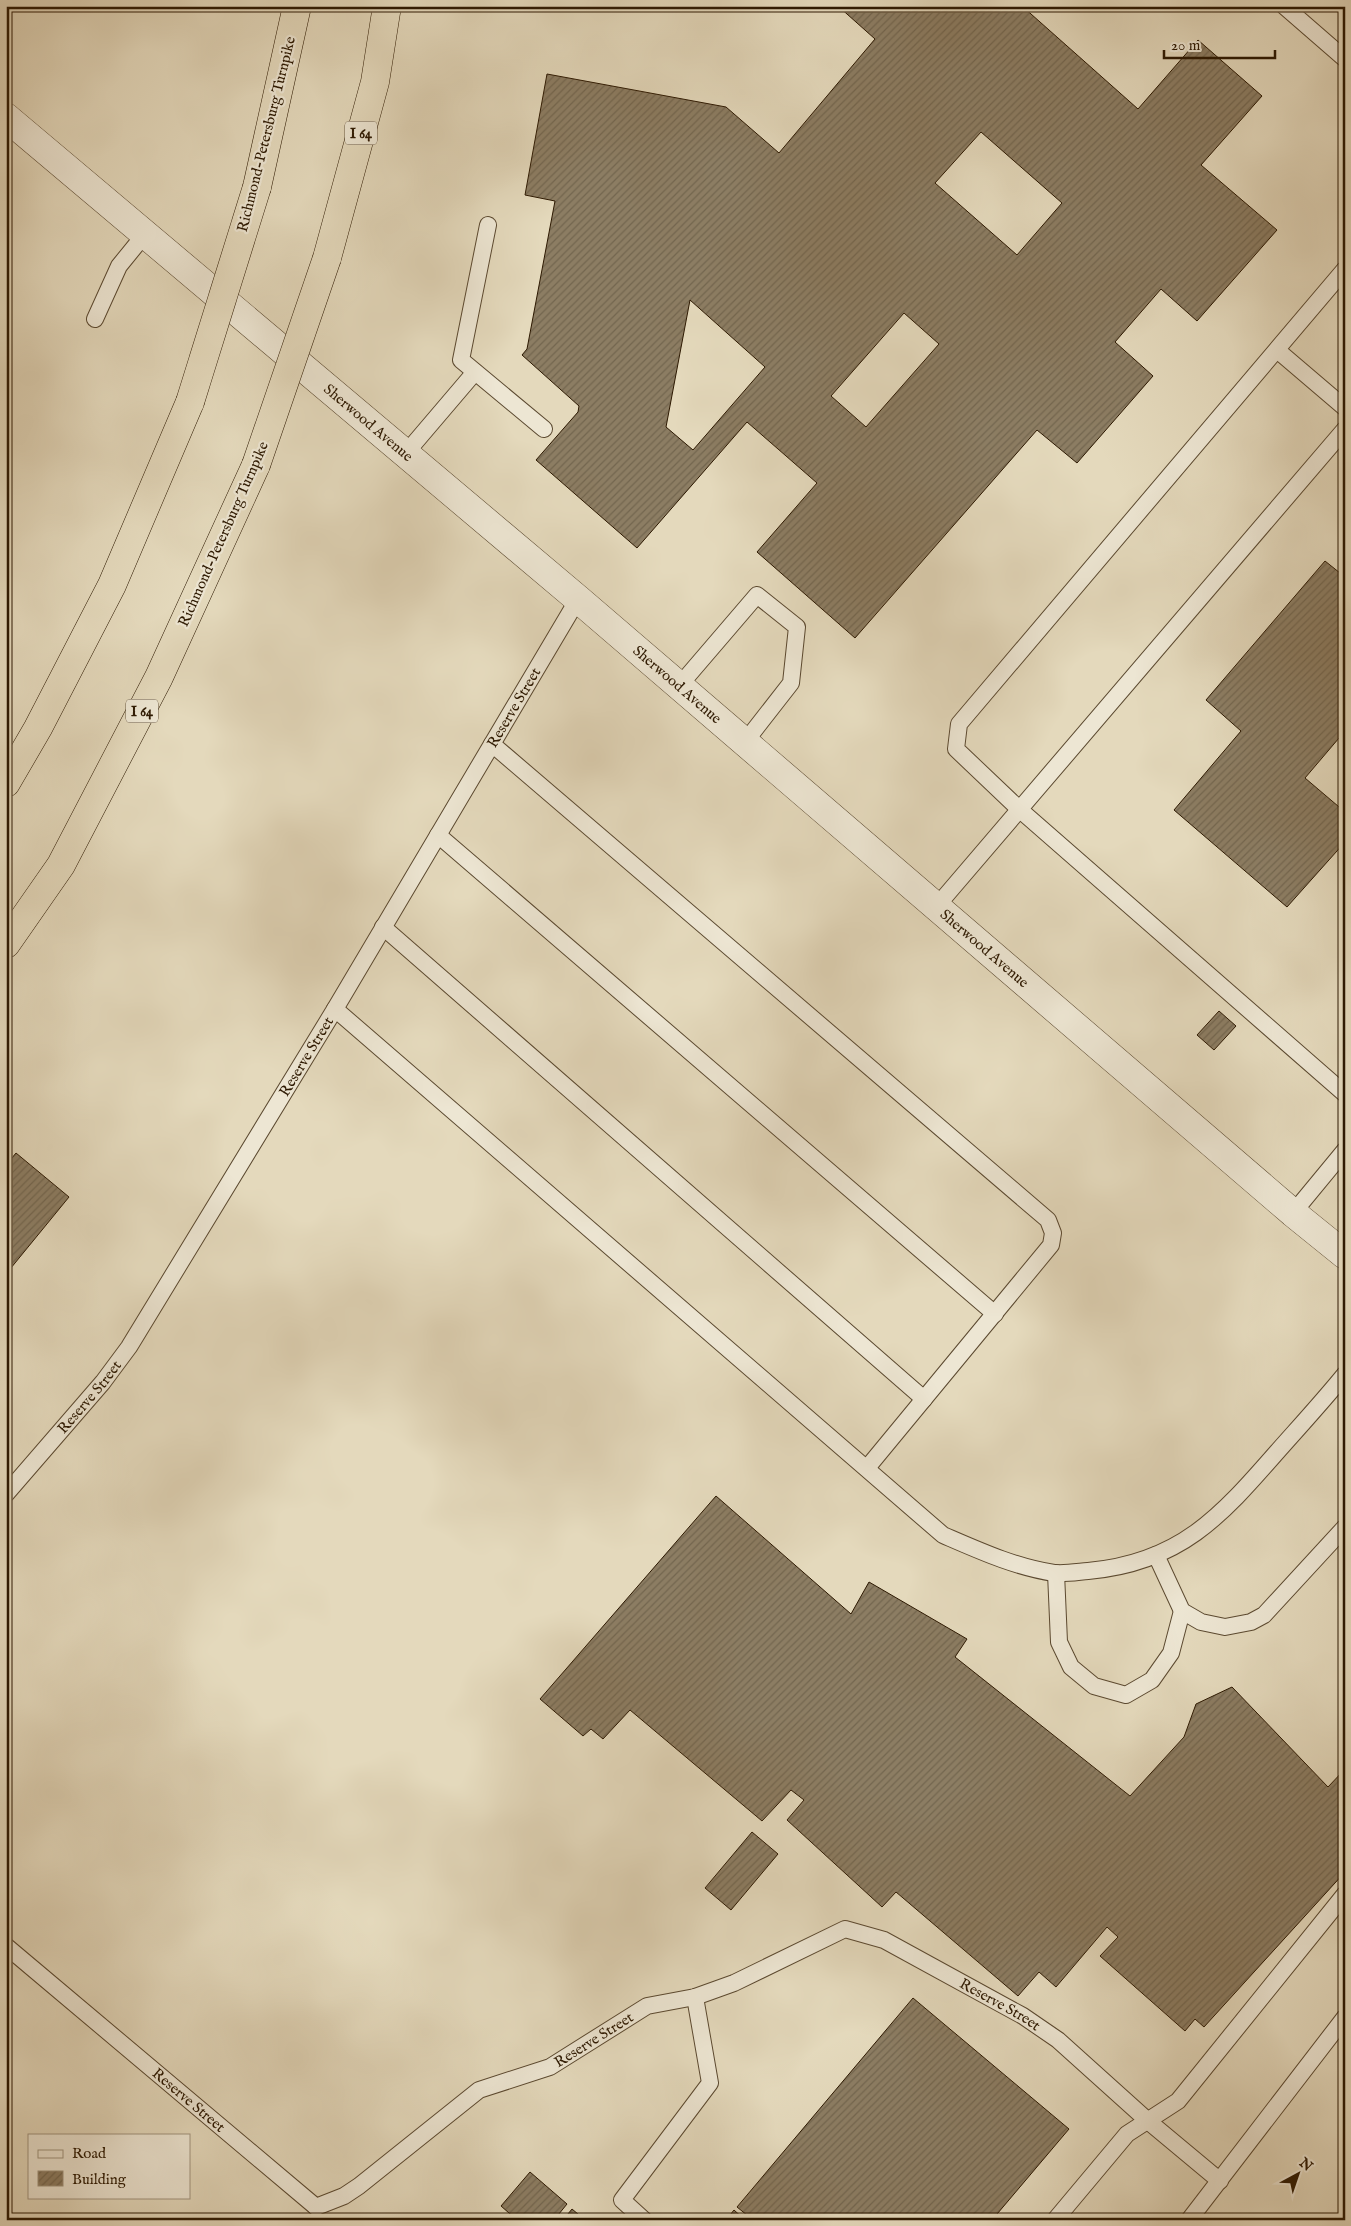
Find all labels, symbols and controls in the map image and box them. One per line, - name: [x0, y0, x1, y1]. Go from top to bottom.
- scale bar: [1164, 28, 1275, 60]
- street label: Richmond-Petersburg Turnpike: [233, 34, 300, 234]
- text: 20 m: [1171, 36, 1201, 55]
- road number: I 64: [345, 122, 377, 144]
- street label: Sherwood Avenue: [320, 380, 417, 466]
- street label: Richmond-Petersburg Turnpike: [174, 439, 273, 630]
- street label: Sherwood Avenue: [629, 641, 726, 728]
- street label: Reserve Street: [483, 664, 545, 751]
- road number: I 64: [126, 699, 158, 722]
- street label: Sherwood Avenue: [936, 905, 1033, 992]
- street label: Reserve Street: [275, 1013, 338, 1100]
- street label: Reserve Street: [54, 1357, 126, 1438]
- street label: Reserve Street: [956, 1974, 1044, 2035]
- street label: Reserve Street: [551, 2008, 637, 2072]
- street label: Reserve Street: [148, 2064, 229, 2137]
- legend: [28, 2134, 190, 2198]
- text: Road: [72, 2144, 107, 2163]
- north arrow: [1274, 2148, 1324, 2198]
- text: N: [1295, 2153, 1316, 2176]
- text: Building: [72, 2170, 127, 2189]

